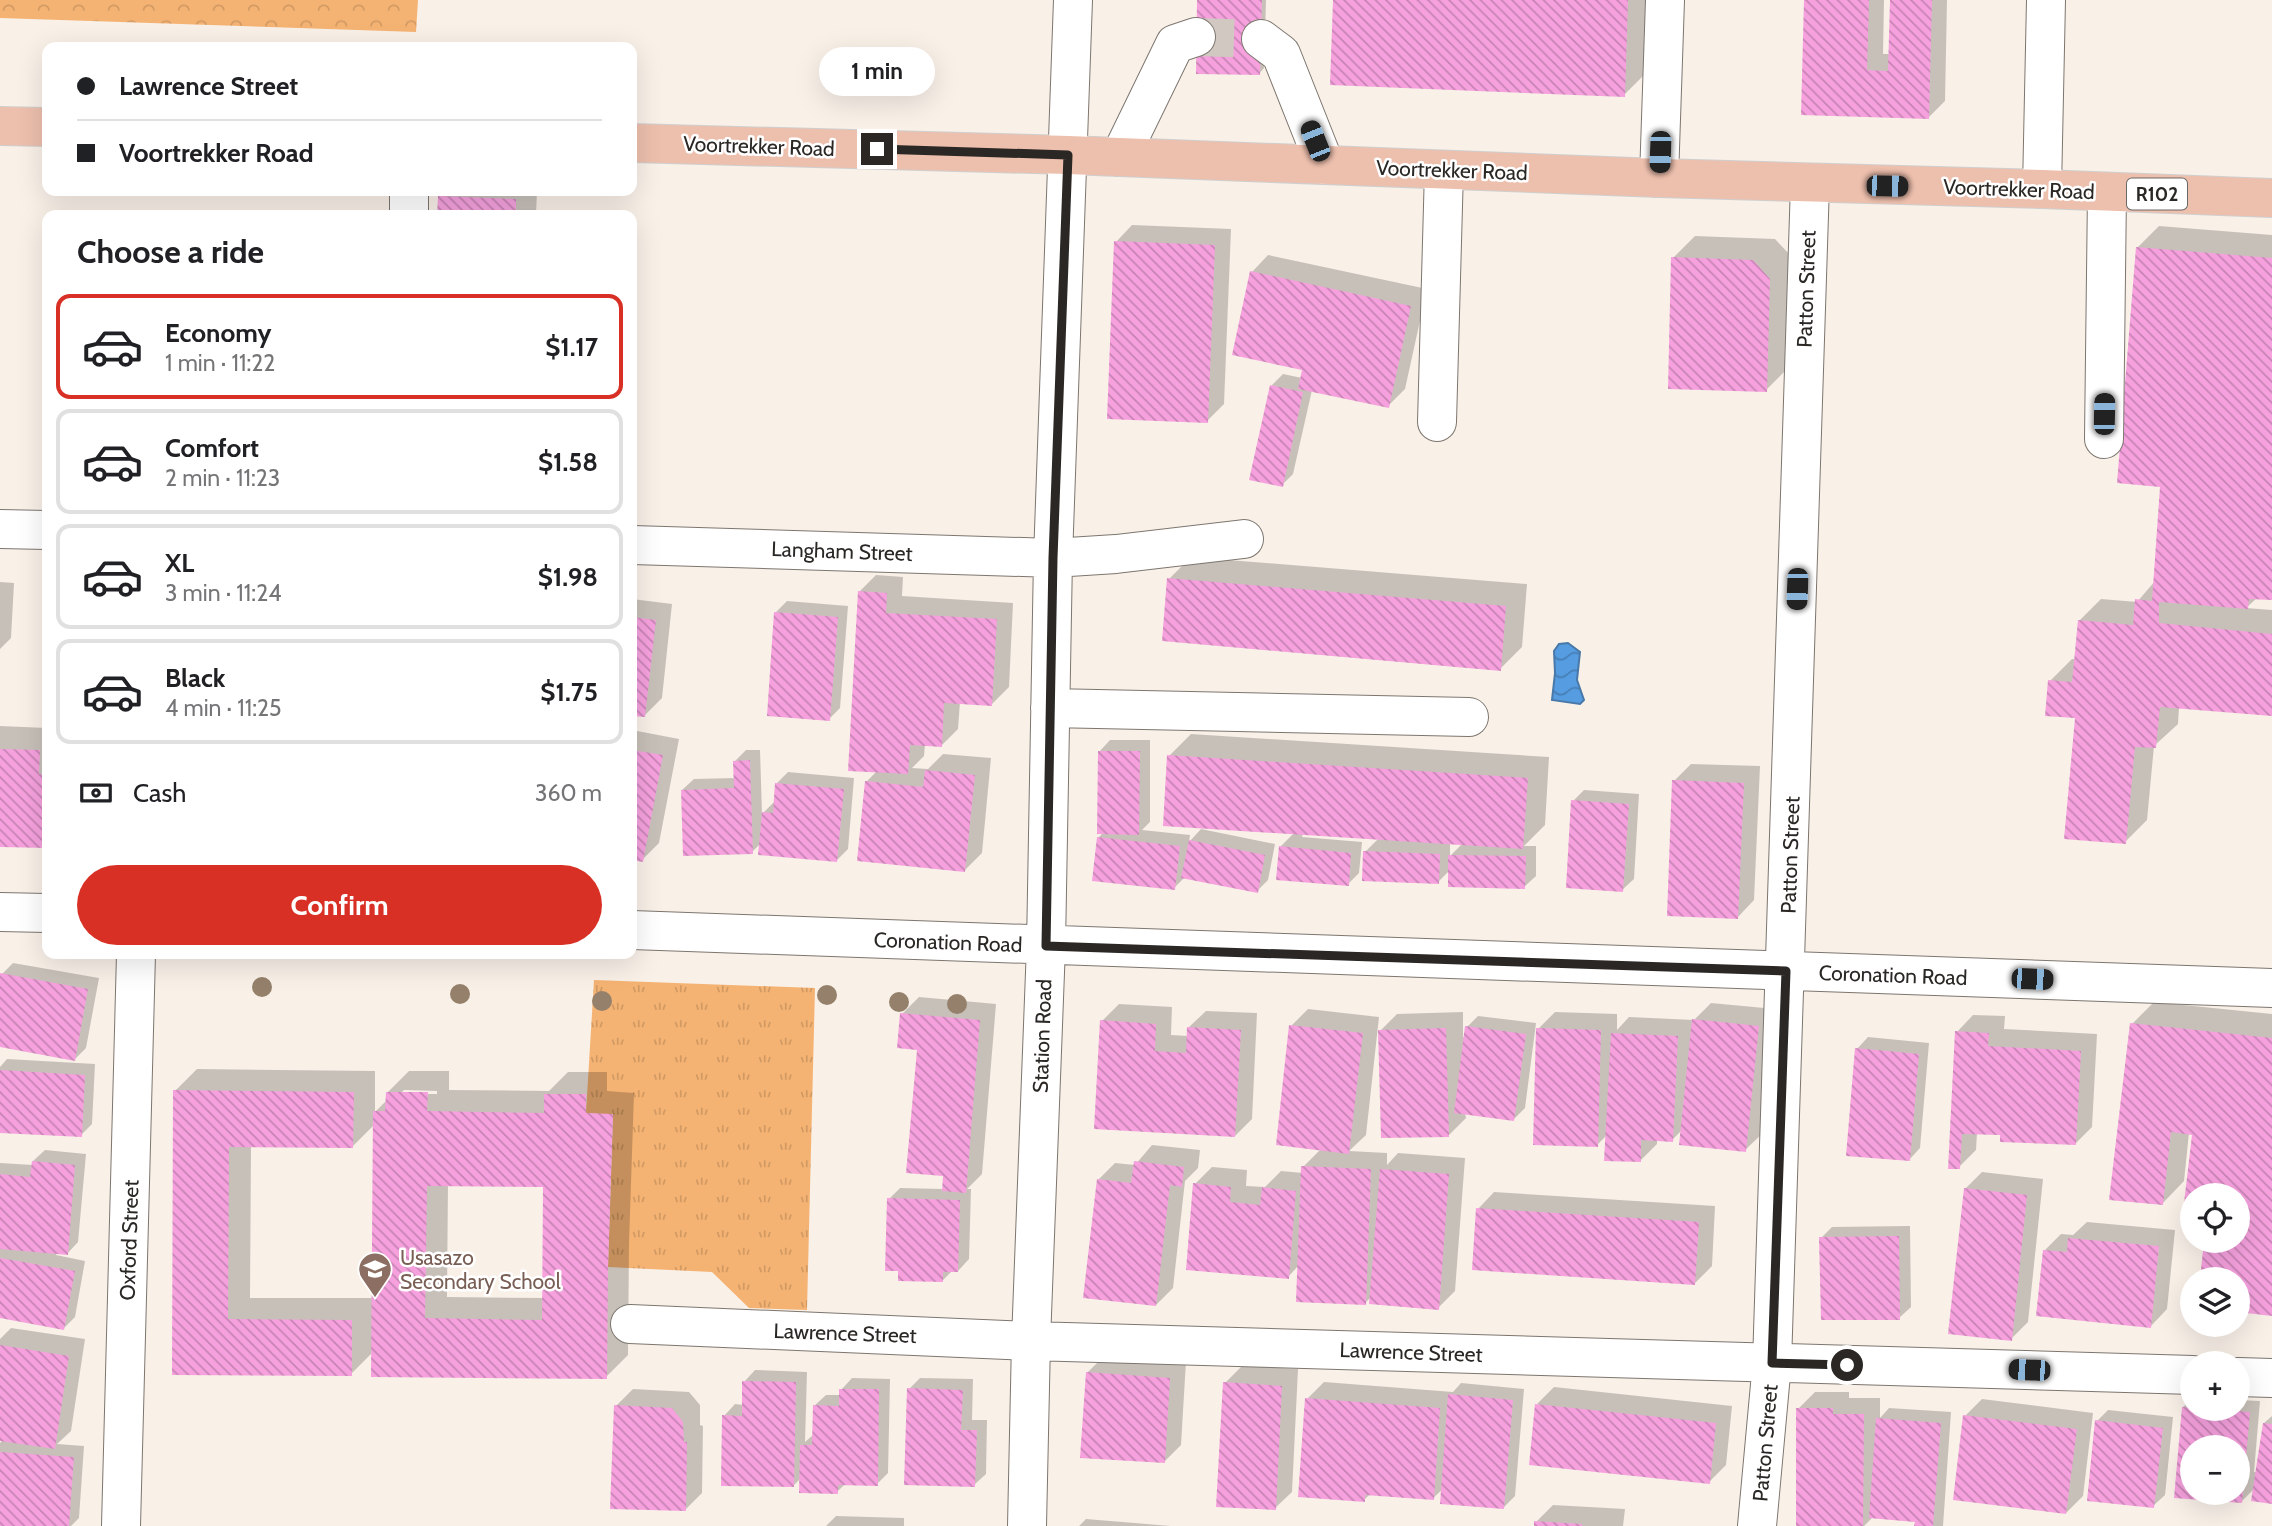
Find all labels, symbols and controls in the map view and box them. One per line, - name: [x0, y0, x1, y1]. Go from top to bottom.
- callout: 1 min: [819, 47, 935, 96]
- text: 1 min: [851, 57, 903, 85]
- text: Lawrence Street: [119, 70, 298, 102]
- car: [1298, 118, 1333, 164]
- street label: Voortrekker Road: [683, 131, 835, 161]
- car: [1649, 131, 1672, 173]
- route end: [861, 133, 893, 165]
- text: Voortrekker Road: [119, 137, 314, 169]
- street label: Voortrekker Road: [1376, 155, 1528, 185]
- street label: Voortrekker Road: [1943, 174, 2095, 204]
- car: [1866, 175, 1909, 197]
- road number: R102: [2127, 178, 2187, 210]
- street label: Patton Street: [1791, 230, 1821, 348]
- text: Choose a ride: [77, 232, 264, 271]
- icon: car: [81, 315, 144, 378]
- text: Economy: [165, 317, 271, 349]
- text: $1.17: [545, 331, 598, 363]
- text: 1 min · 11:22: [165, 349, 275, 377]
- car: [2094, 393, 2115, 435]
- icon: car: [81, 430, 144, 493]
- text: Comfort: [165, 432, 259, 464]
- text: $1.58: [538, 446, 598, 478]
- text: 2 min · 11:23: [165, 464, 280, 492]
- street label: Langham Street: [771, 536, 913, 566]
- icon: car: [81, 545, 144, 608]
- text: XL: [165, 547, 194, 579]
- text: $1.98: [538, 561, 598, 593]
- car: [1786, 568, 1809, 610]
- text: 3 min · 11:24: [165, 579, 281, 607]
- icon: car: [81, 660, 144, 723]
- text: Black: [165, 662, 225, 694]
- text: $1.75: [540, 676, 598, 708]
- text: 4 min · 11:25: [165, 694, 281, 722]
- icon: cash: [77, 774, 115, 812]
- text: Cash: [133, 777, 186, 809]
- text: 360 m: [535, 779, 602, 807]
- street label: Patton Street: [1775, 796, 1805, 914]
- button: Confirm: [77, 865, 602, 945]
- street label: Coronation Road: [873, 927, 1023, 957]
- street label: Coronation Road: [1818, 960, 1968, 990]
- car: [2011, 968, 2054, 990]
- street label: Station Road: [1028, 979, 1056, 1093]
- street label: Oxford Street: [114, 1179, 144, 1301]
- map controls: [2180, 1183, 2250, 1505]
- button: locate: [2180, 1183, 2250, 1253]
- place label: Usasazo Secondary School: [400, 1245, 561, 1294]
- school or university icon: Usasazo Secondary School: [356, 1250, 394, 1299]
- button: layers: [2180, 1267, 2250, 1337]
- street label: Lawrence Street: [773, 1318, 917, 1348]
- street label: Lawrence Street: [1339, 1337, 1483, 1367]
- route start: [1831, 1349, 1863, 1381]
- button: +: [2180, 1351, 2250, 1421]
- car: [2008, 1359, 2051, 1381]
- street label: Patton Street: [1747, 1383, 1783, 1503]
- button: −: [2180, 1435, 2250, 1505]

